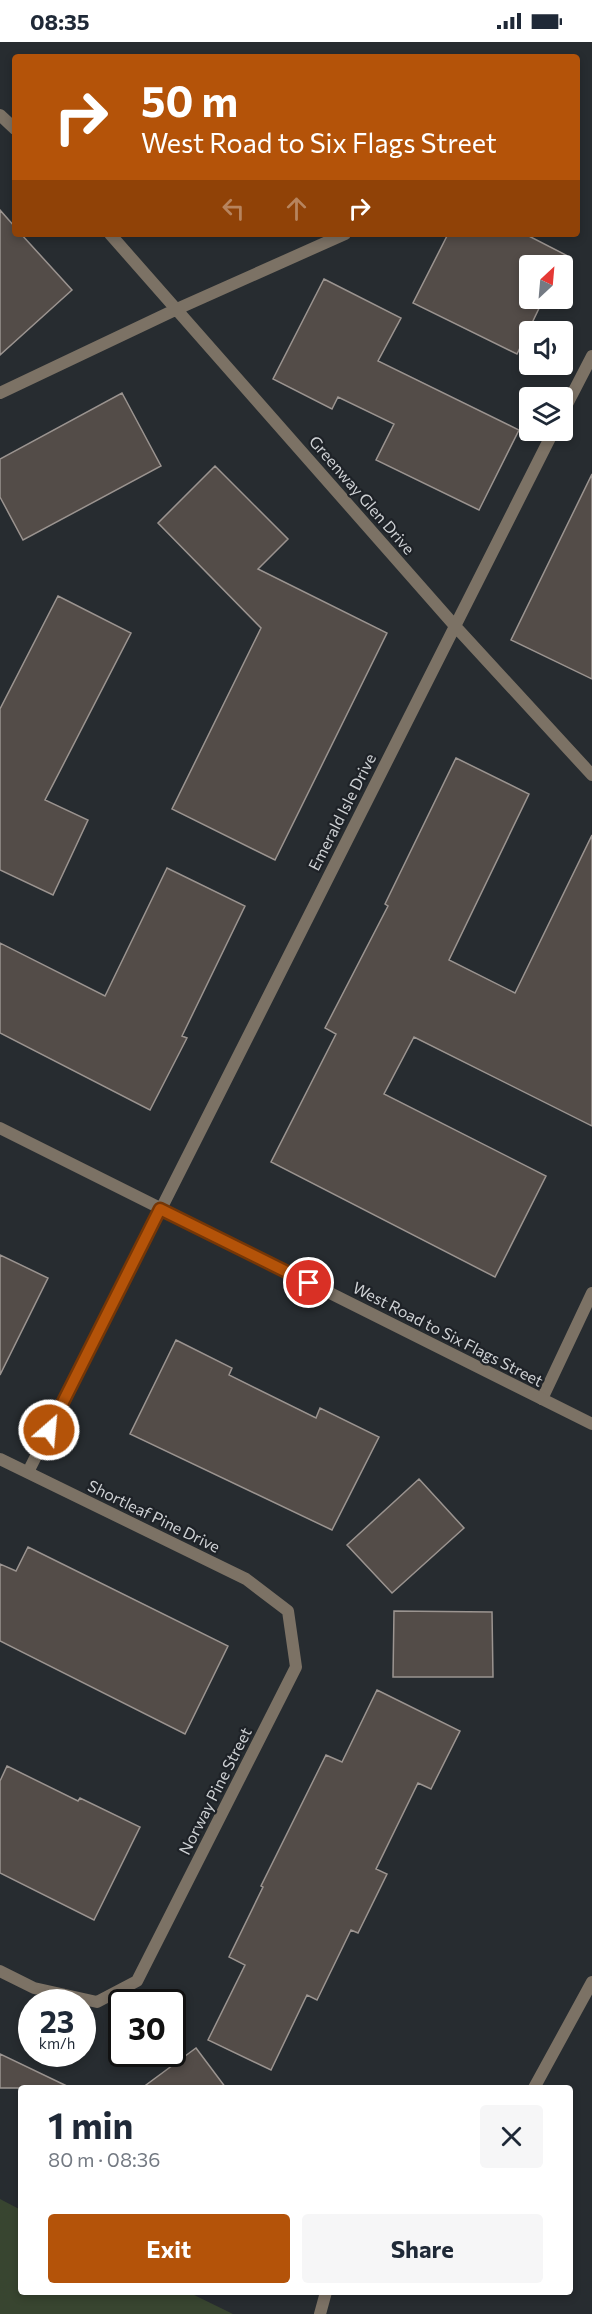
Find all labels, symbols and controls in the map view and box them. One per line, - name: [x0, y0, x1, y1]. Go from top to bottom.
- text: 08:35: [30, 8, 90, 35]
- text: 50 m: [141, 74, 238, 126]
- icon: right: [42, 78, 120, 156]
- text: West Road to Six Flags Street: [141, 126, 497, 159]
- icon: left: [217, 192, 250, 225]
- icon: ahead: [280, 192, 313, 225]
- icon: right: [343, 192, 376, 225]
- north arrow: [519, 255, 573, 309]
- map controls: [519, 255, 573, 441]
- button: sound: [519, 321, 573, 375]
- button: layers: [519, 387, 573, 441]
- street label: Greenway Glen Drive: [306, 431, 419, 558]
- street label: Emerald Isle Drive: [304, 750, 379, 873]
- pin: [283, 1257, 334, 1308]
- icon: arrive: [292, 1266, 325, 1299]
- street label: West Road to Six Flags Street: [350, 1277, 547, 1390]
- position arrow: [17, 1398, 81, 1462]
- street label: Shortleaf Pine Drive: [85, 1475, 223, 1556]
- street label: Norway Pine Street: [174, 1724, 255, 1858]
- speed limit sign: 30: [108, 1989, 186, 2067]
- text: 23: [40, 2002, 74, 2039]
- text: km/h: [39, 2034, 75, 2052]
- text: 1 min: [48, 2102, 133, 2146]
- button: close: [480, 2105, 543, 2168]
- text: 80 m · 08:36: [48, 2147, 160, 2171]
- button: Exit: [48, 2214, 290, 2283]
- button: Share: [302, 2214, 543, 2283]

